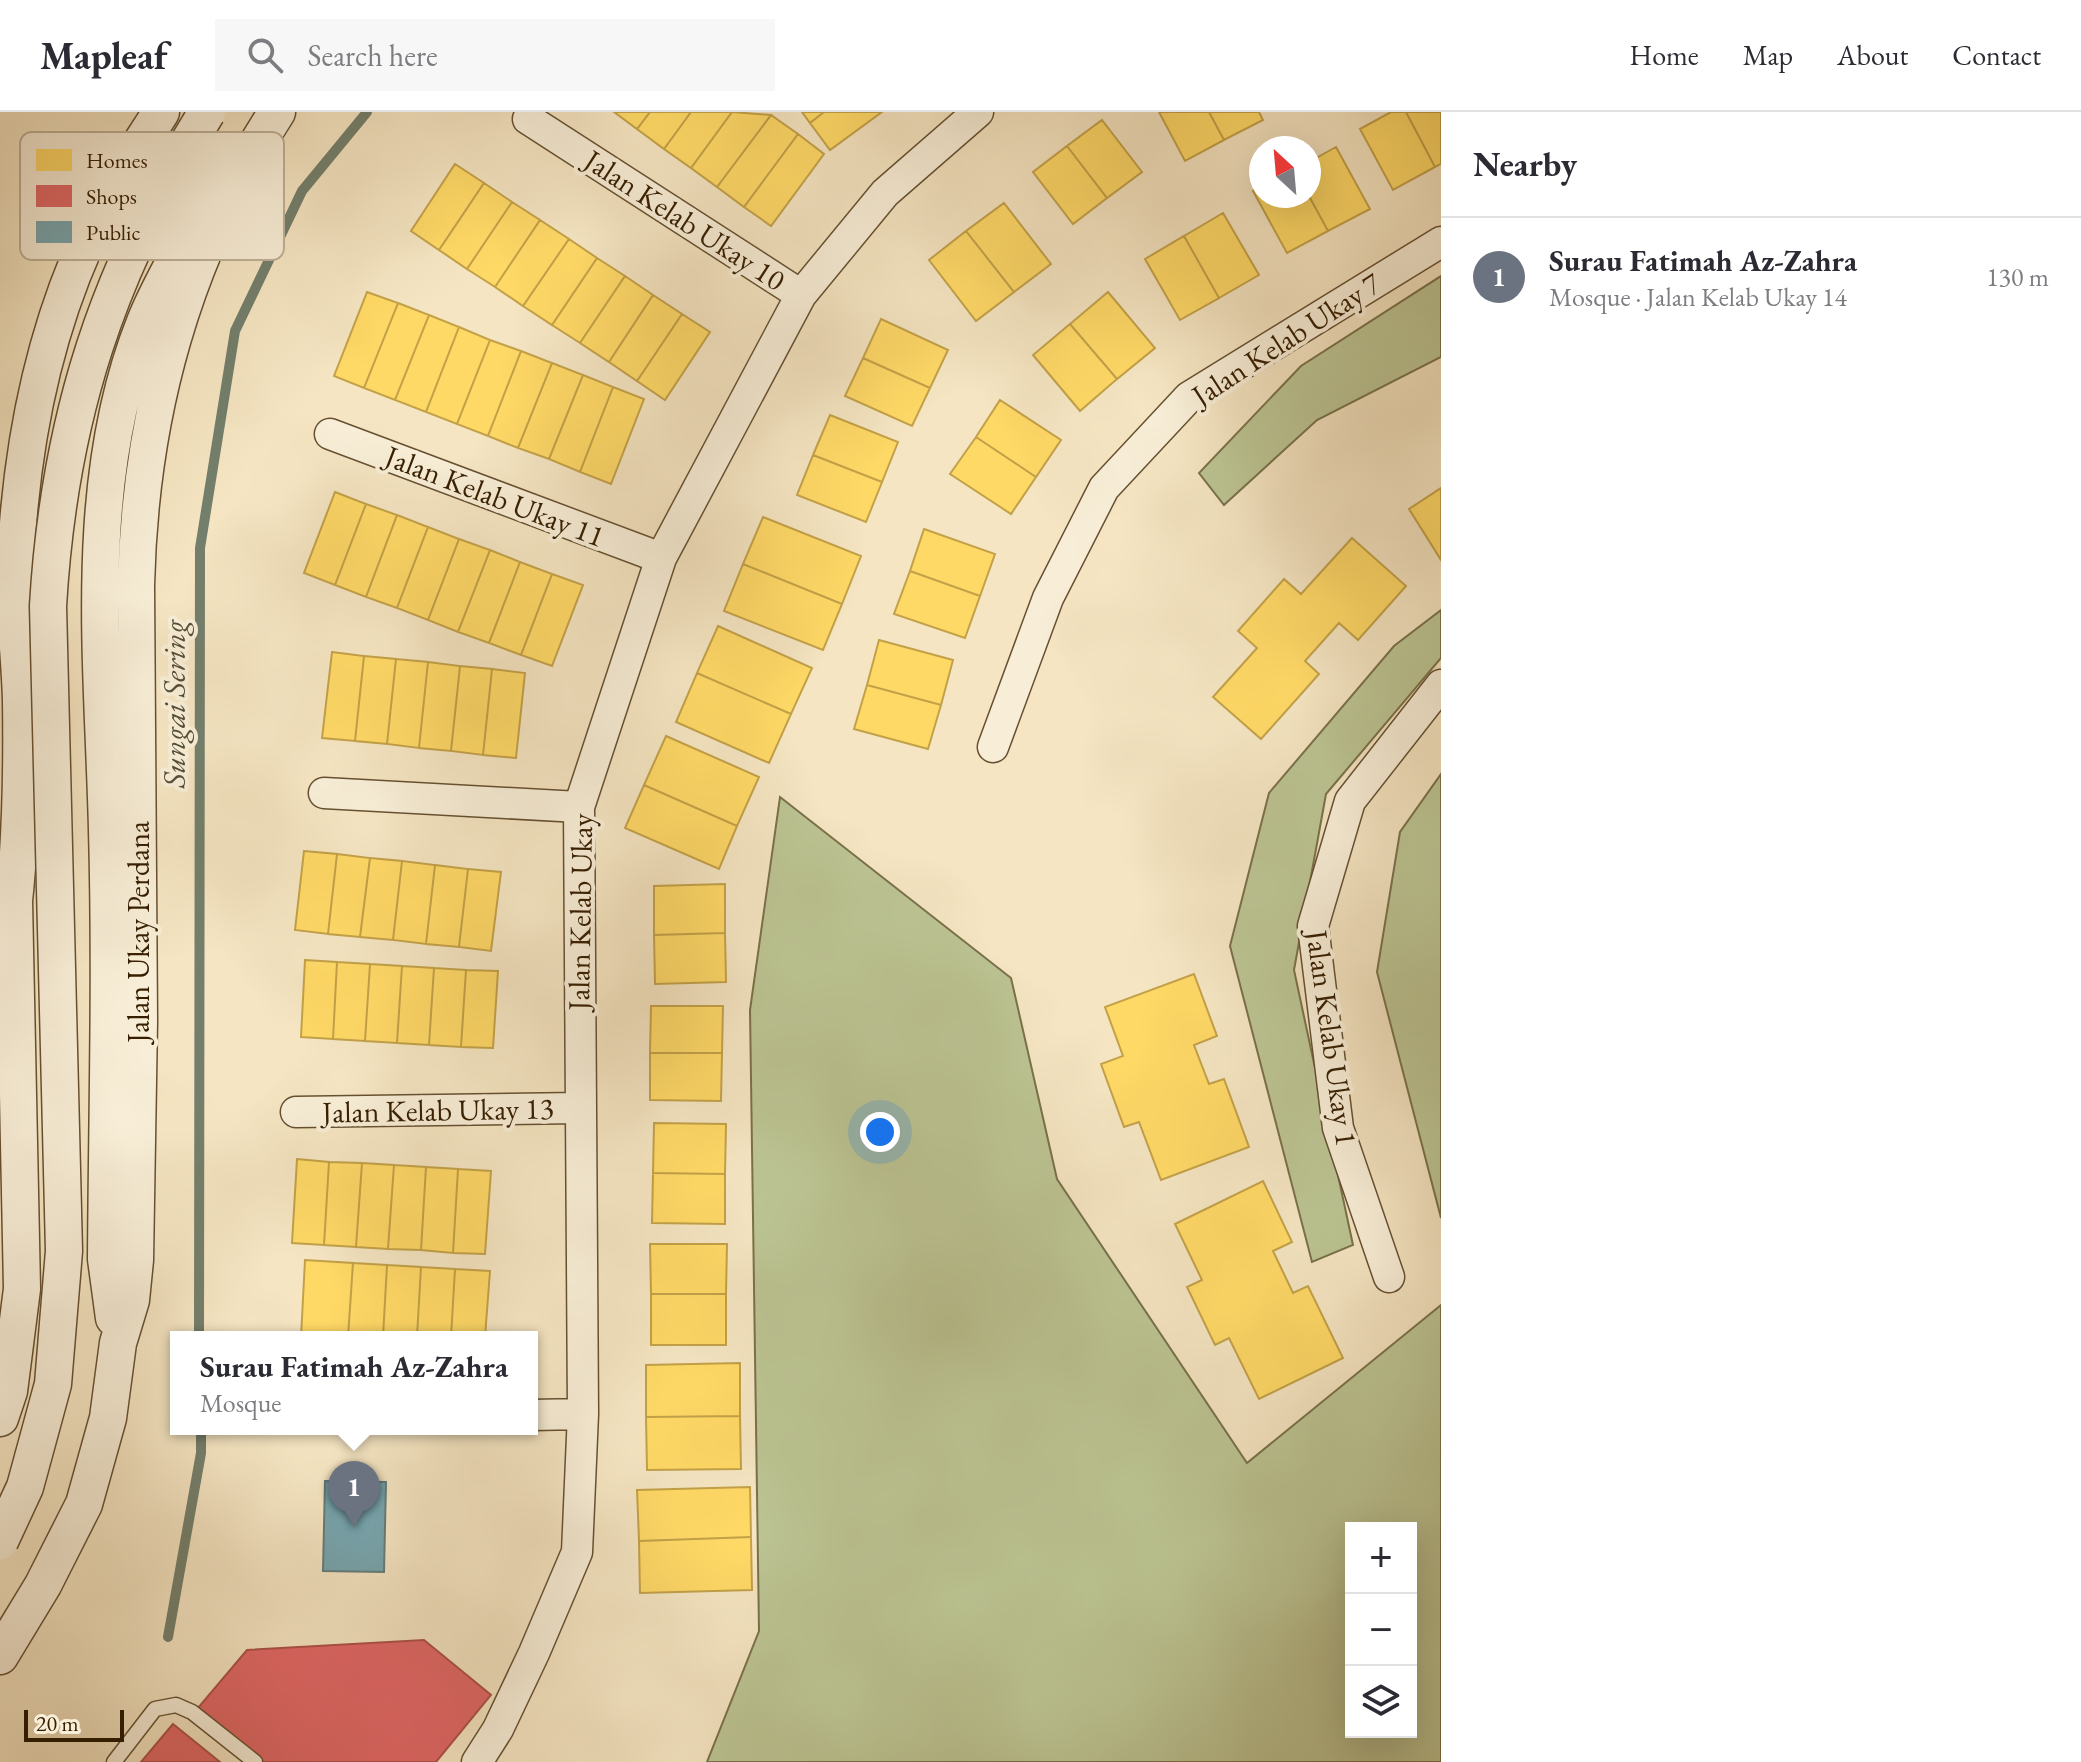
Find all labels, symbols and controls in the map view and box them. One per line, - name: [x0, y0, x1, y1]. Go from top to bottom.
- search box: [215, 19, 775, 91]
- text: Mapleaf: [40, 31, 167, 80]
- icon: search: [243, 33, 287, 77]
- text: Search here: [307, 36, 438, 75]
- text: Home: [1629, 37, 1699, 73]
- text: Map: [1743, 37, 1793, 73]
- text: About: [1837, 37, 1908, 73]
- text: Contact: [1952, 37, 2041, 73]
- legend: [20, 132, 284, 260]
- north arrow: [1249, 136, 1321, 208]
- street label: Jalan Kelab Ukay 10: [575, 139, 793, 299]
- text: Nearby: [1473, 142, 1577, 186]
- text: Homes: [86, 146, 148, 175]
- text: Shops: [86, 182, 137, 211]
- text: Public: [86, 218, 140, 247]
- text: Surau Fatimah Az-Zahra: [1549, 241, 1857, 280]
- text: 1: [1492, 260, 1506, 294]
- text: 130 m: [1986, 260, 2049, 294]
- street label: Jalan Kelab Ukay 7: [1182, 263, 1388, 416]
- text: Mosque · Jalan Kelab Ukay 14: [1549, 280, 1847, 314]
- street label: Jalan Kelab Ukay 11: [377, 435, 610, 556]
- water label: Sungai Sering: [153, 618, 195, 789]
- street label: Jalan Kelab Ukay: [559, 812, 601, 1014]
- street label: Jalan Ukay Perdana: [119, 821, 158, 1046]
- street label: Jalan Kelab Ukay 1: [1297, 925, 1366, 1148]
- street label: Jalan Kelab Ukay 13: [319, 1088, 554, 1132]
- your location: [860, 1112, 900, 1152]
- popup: [170, 1331, 538, 1435]
- text: Surau Fatimah Az-Zahra: [200, 1347, 508, 1386]
- text: Mosque: [200, 1386, 282, 1420]
- pin: 1: [328, 1461, 380, 1527]
- map controls: [1345, 1522, 1417, 1738]
- button: +: [1345, 1522, 1417, 1594]
- button: −: [1345, 1594, 1417, 1666]
- button: layers: [1345, 1666, 1417, 1738]
- scale bar: [24, 1706, 124, 1742]
- text: 20 m: [36, 1709, 79, 1738]

